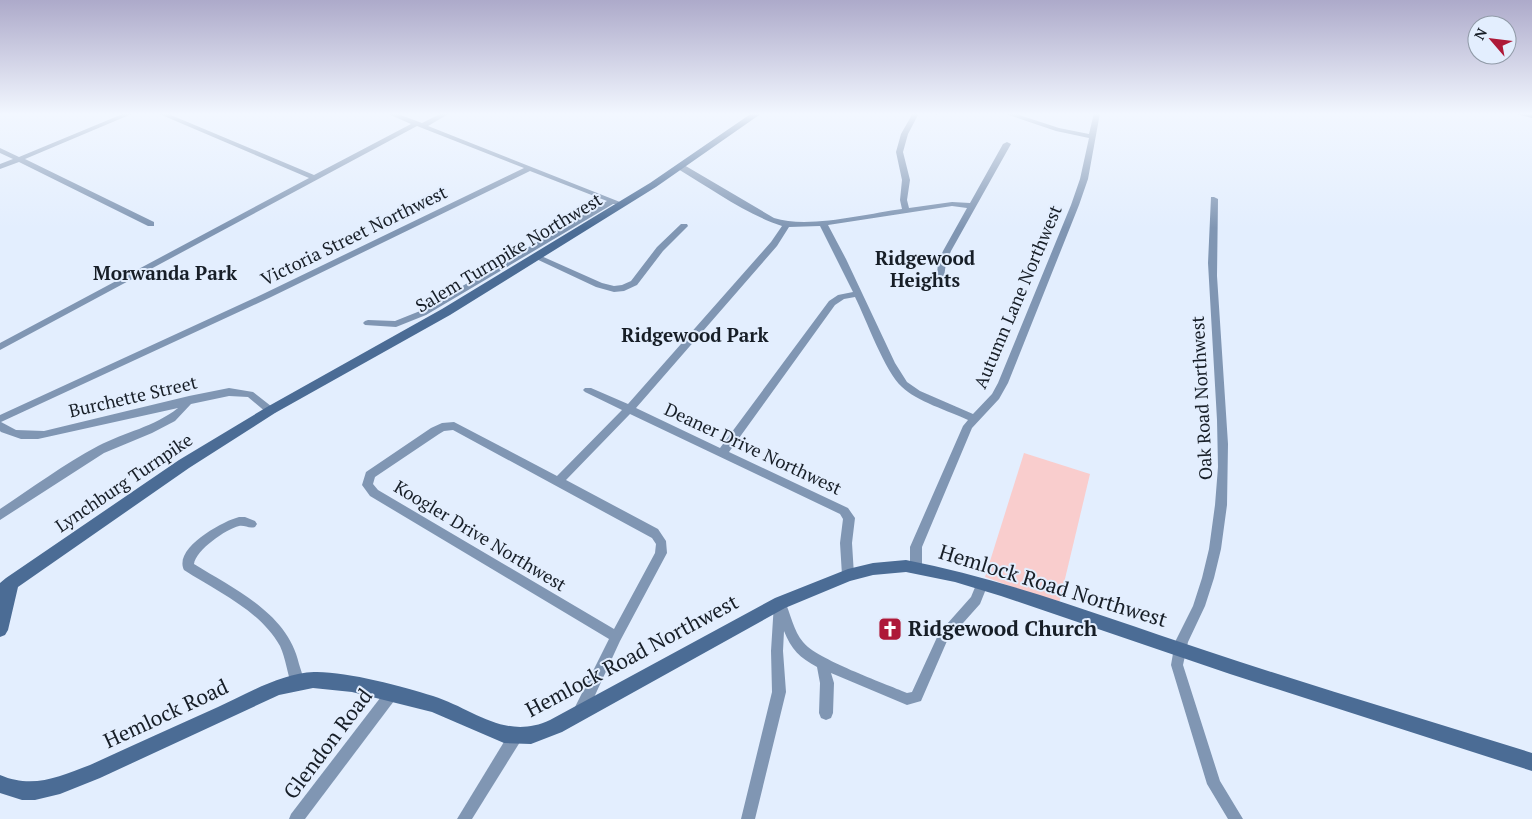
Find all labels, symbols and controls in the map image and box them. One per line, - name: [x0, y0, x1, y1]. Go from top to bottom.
- north arrow: [1467, 15, 1517, 65]
- text: N: [1469, 24, 1491, 43]
- street label: Victoria Street Northwest: [256, 179, 451, 291]
- street label: Salem Turnpike Northwest: [411, 187, 606, 317]
- street label: Autumn Lane Northwest: [968, 201, 1067, 392]
- district label: Ridgewood Heights: [875, 245, 976, 292]
- district label: Morwanda Park: [93, 260, 238, 285]
- street label: Oak Road Northwest: [1185, 315, 1217, 481]
- district label: Ridgewood Park: [621, 322, 770, 347]
- street label: Burchette Street: [66, 370, 200, 422]
- street label: Deaner Drive Northwest: [661, 396, 846, 500]
- street label: Lynchburg Turnpike: [50, 427, 197, 537]
- street label: Koogler Drive Northwest: [390, 474, 571, 596]
- street label: Hemlock Road Northwest: [936, 537, 1171, 633]
- street label: Hemlock Road Northwest: [520, 587, 743, 723]
- place label: Ridgewood Church: [908, 614, 1098, 642]
- church icon: Ridgewood Church: [877, 616, 903, 642]
- street label: Hemlock Road: [99, 672, 233, 754]
- street label: Glendon Road: [276, 682, 378, 804]

